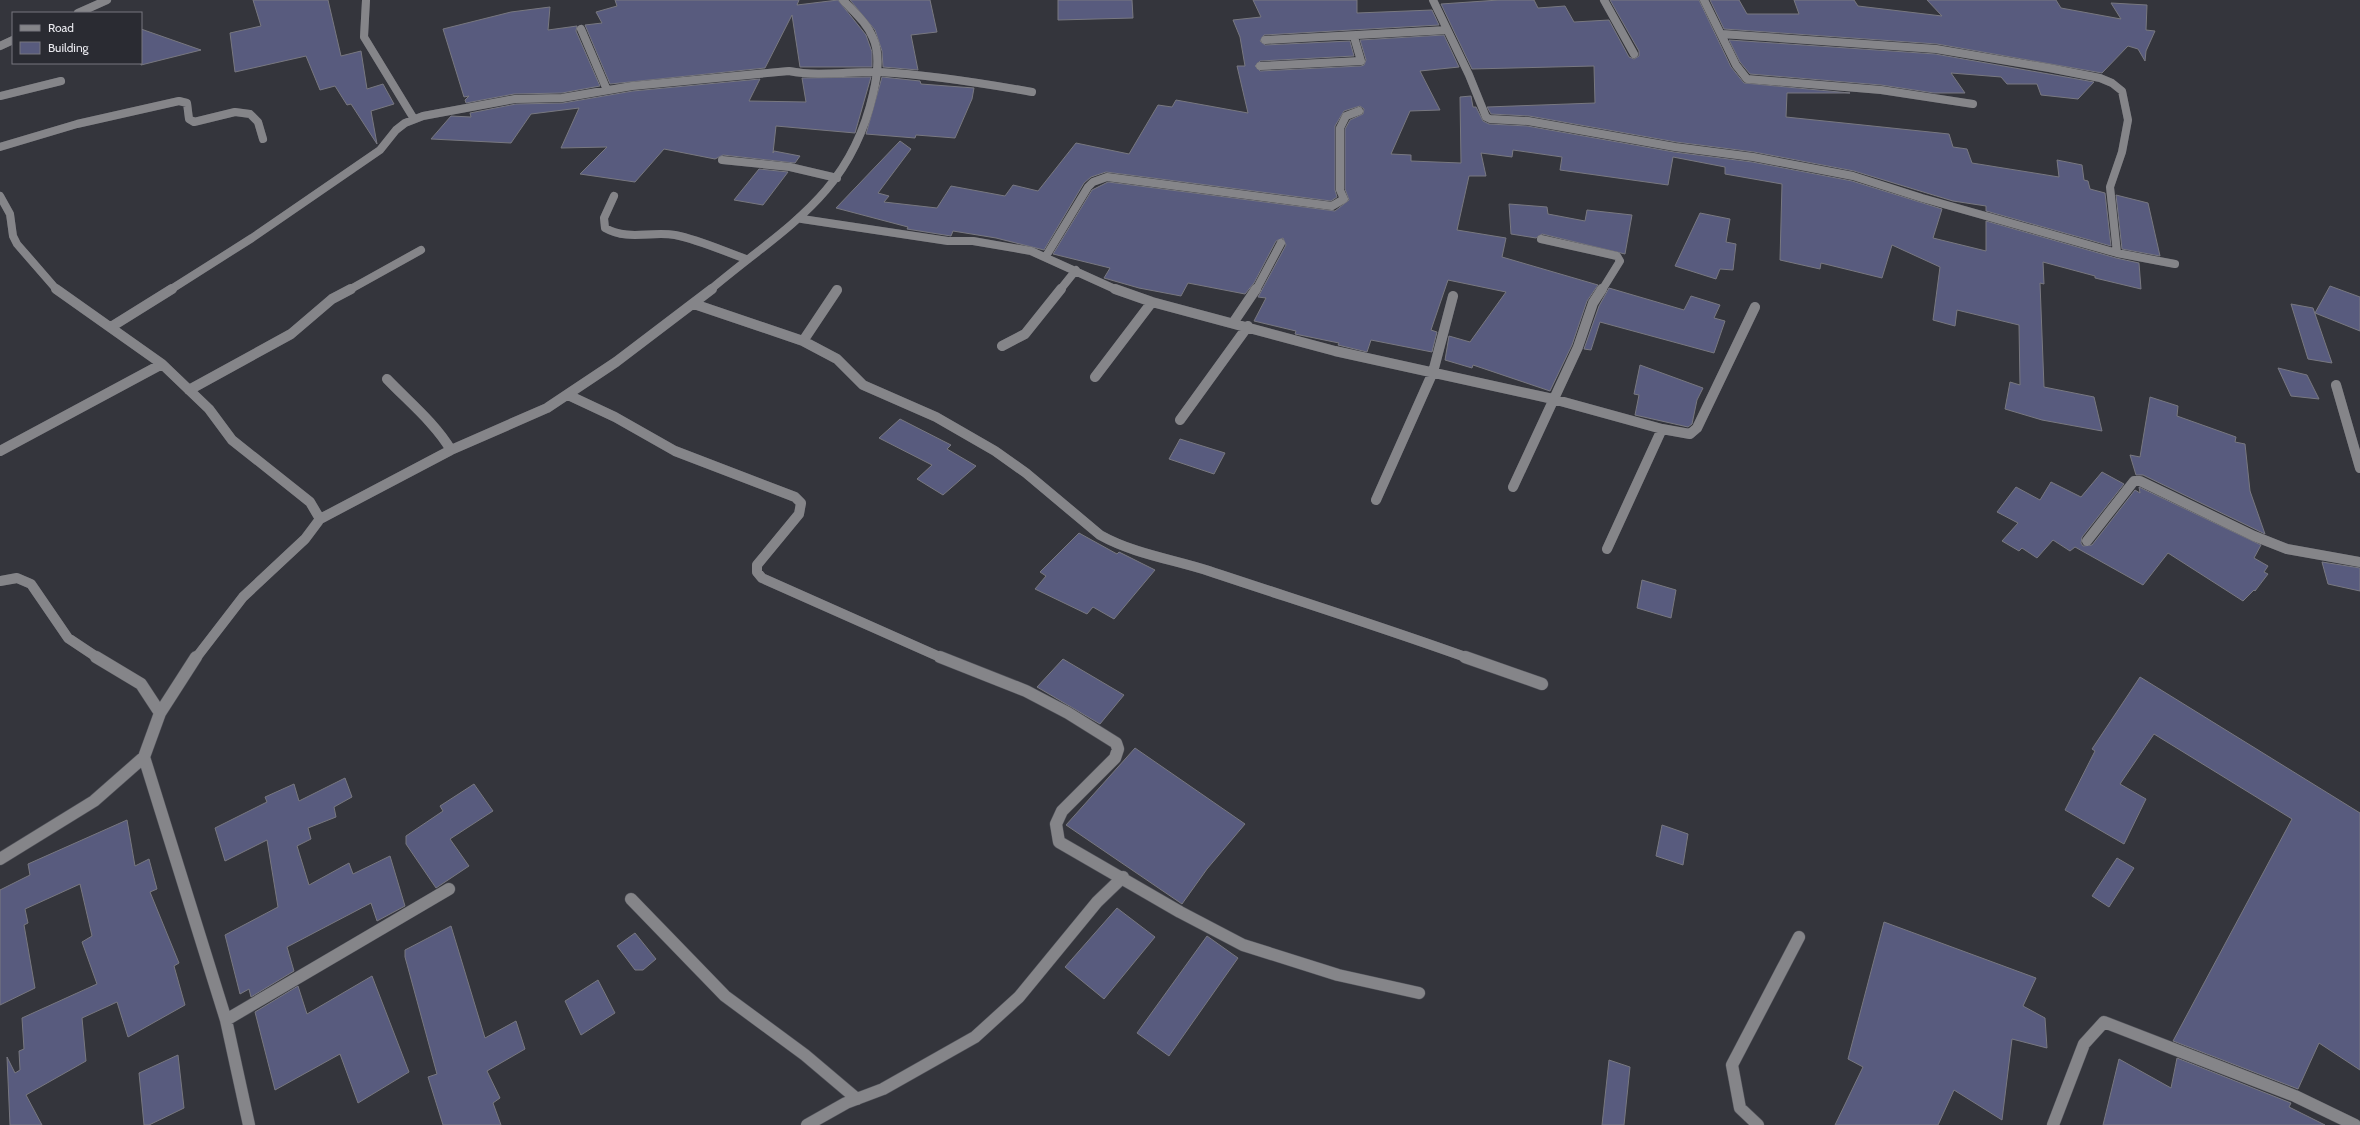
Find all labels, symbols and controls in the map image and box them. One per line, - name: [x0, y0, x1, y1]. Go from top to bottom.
- legend: [12, 12, 142, 64]
- text: Road: [48, 20, 74, 35]
- text: Building: [48, 40, 90, 55]

